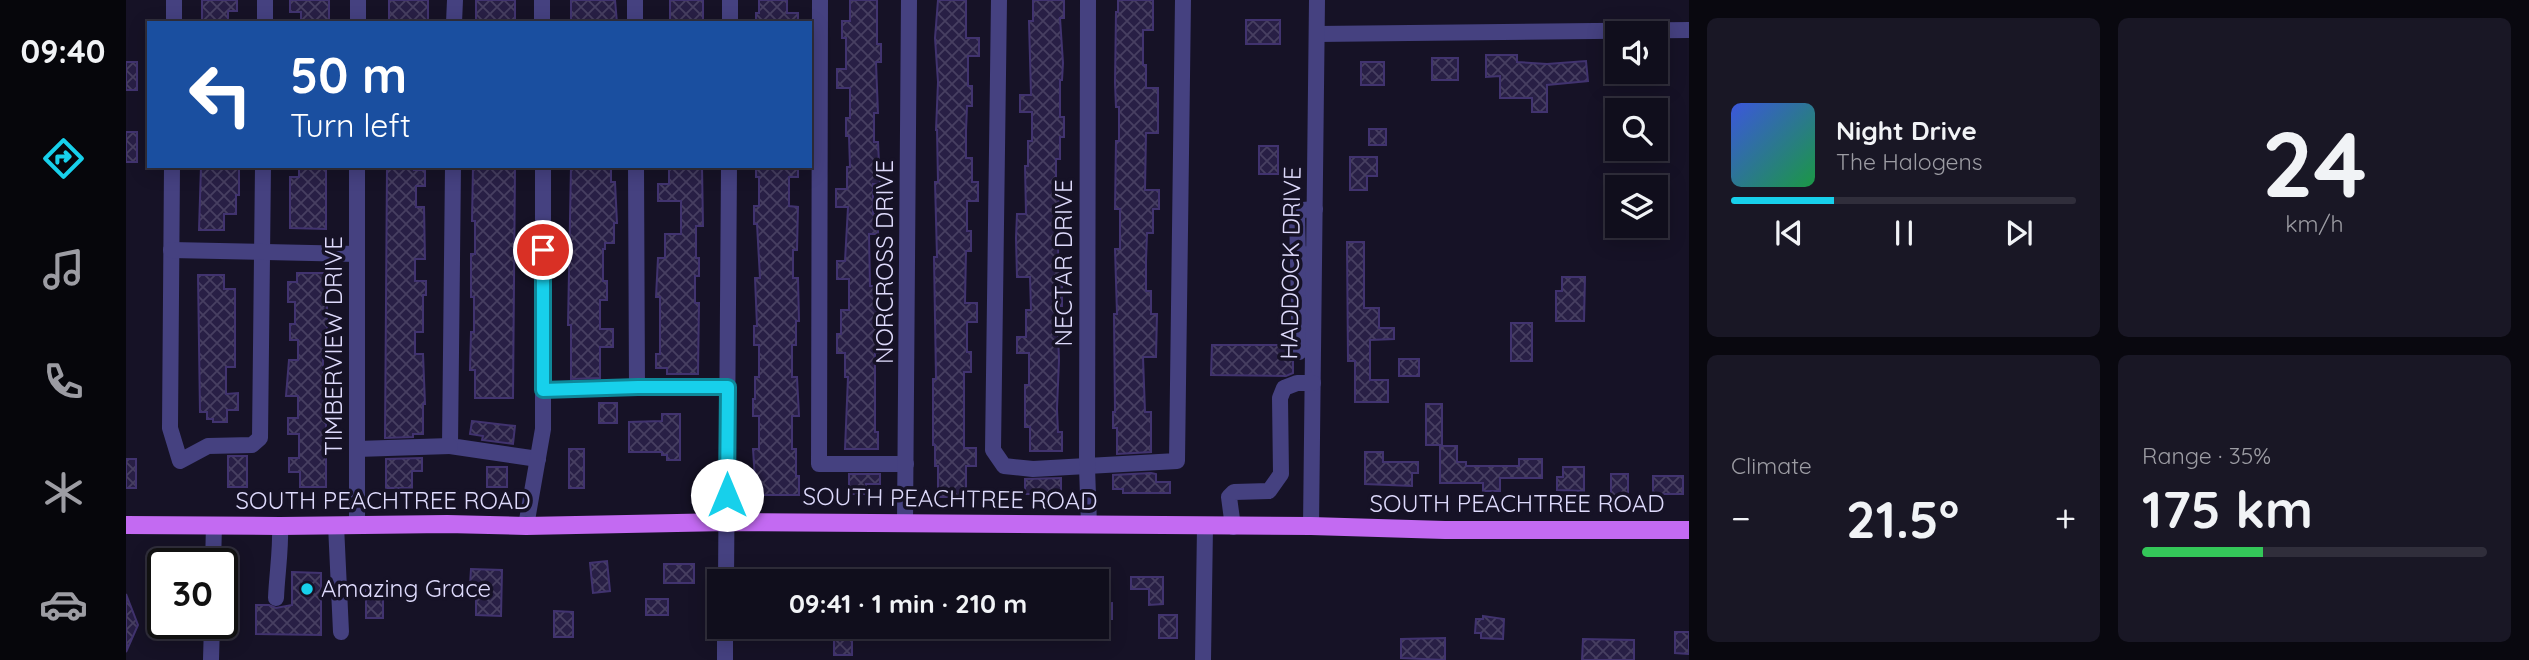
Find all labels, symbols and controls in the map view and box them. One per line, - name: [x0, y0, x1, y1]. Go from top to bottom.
- map controls: [1605, 21, 1668, 238]
- button: sound: [1605, 21, 1668, 84]
- text: 09:40: [20, 31, 106, 71]
- text: 50 m: [290, 44, 407, 105]
- icon: left: [175, 49, 266, 140]
- button: search: [1605, 98, 1668, 161]
- text: Turn left: [290, 105, 411, 145]
- text: 24: [2262, 106, 2367, 220]
- text: Night Drive: [1836, 114, 1977, 147]
- icon: directions: [39, 134, 88, 183]
- text: The Halogens: [1836, 147, 1983, 176]
- street label: NORCROSS DRIVE: [869, 160, 899, 364]
- street label: HADDOCK DRIVE: [1273, 166, 1307, 360]
- button: layers: [1605, 175, 1668, 238]
- street label: NECTAR DRIVE: [1048, 179, 1078, 347]
- text: km/h: [2285, 209, 2344, 238]
- icon: previous: [1770, 214, 1808, 252]
- icon: pause: [1885, 214, 1923, 252]
- icon: next: [2000, 214, 2038, 252]
- pin: [513, 220, 573, 280]
- icon: arrive: [524, 231, 562, 269]
- street label: TIMBERVIEW DRIVE: [318, 236, 348, 456]
- icon: music: [39, 245, 88, 294]
- icon: phone: [39, 357, 88, 406]
- text: Range · 35%: [2142, 441, 2271, 470]
- text: Climate: [1731, 451, 1812, 480]
- position arrow: [690, 458, 764, 532]
- icon: climate: [39, 468, 88, 517]
- text: 175 km: [2142, 476, 2313, 541]
- street label: SOUTH PEACHTREE ROAD: [802, 480, 1098, 516]
- street label: SOUTH PEACHTREE ROAD: [236, 485, 530, 515]
- text: 21.5°: [1846, 486, 1959, 551]
- street label: SOUTH PEACHTREE ROAD: [1370, 488, 1664, 518]
- text: −: [1731, 494, 1751, 542]
- text: +: [2055, 494, 2076, 542]
- speed limit sign: 30: [147, 548, 238, 639]
- place label: Amazing Grace: [321, 573, 491, 603]
- icon: car: [39, 580, 88, 629]
- marker: Amazing Grace: [299, 581, 315, 597]
- text: 09:41 · 1 min · 210 m: [789, 587, 1027, 620]

